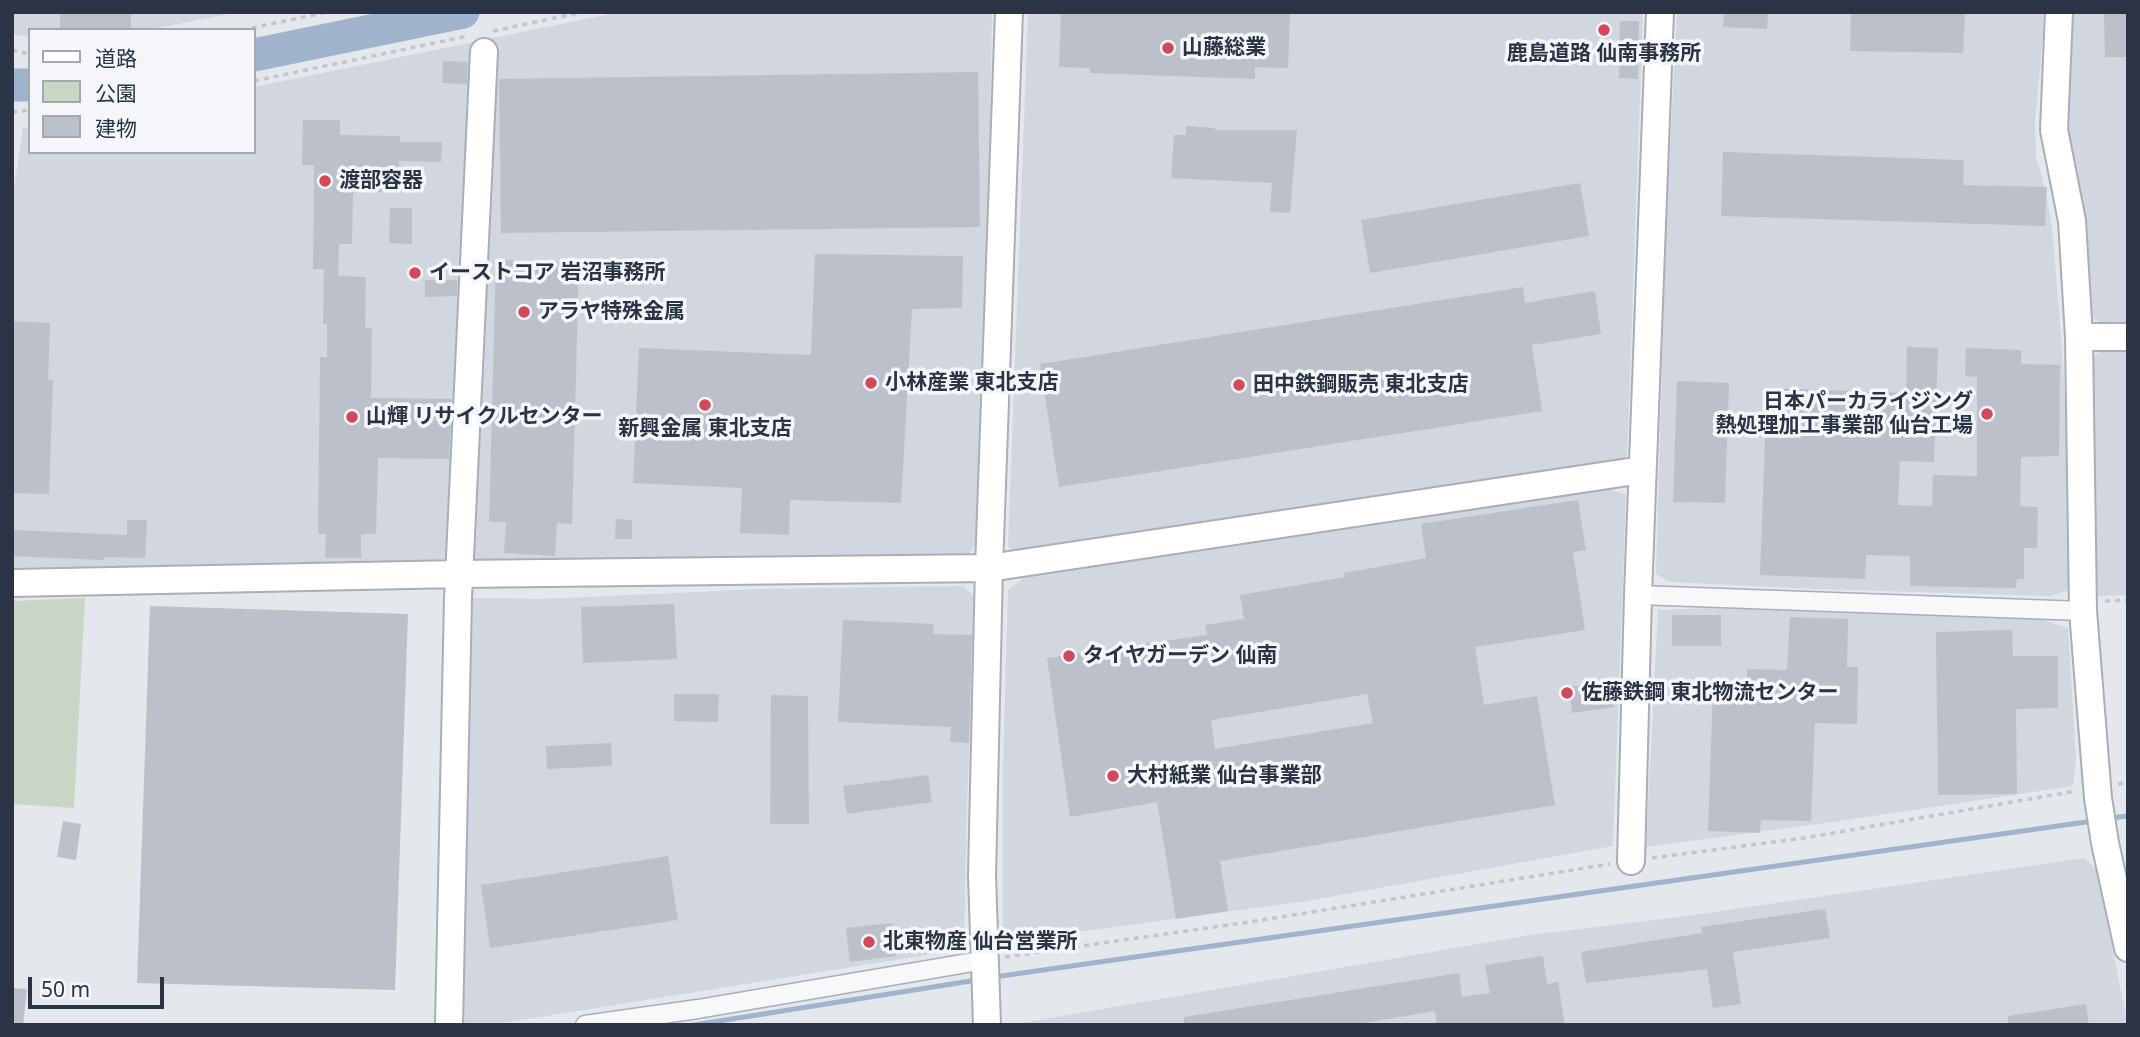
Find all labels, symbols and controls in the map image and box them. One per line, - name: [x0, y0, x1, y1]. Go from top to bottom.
- marker: 鹿島道路 仙南事務所: [1596, 22, 1612, 38]
- legend: [28, 28, 256, 154]
- place label: 山藤総業: [1182, 35, 1266, 61]
- marker: 山藤総業: [1160, 40, 1176, 56]
- place label: 鹿島道路 仙南事務所: [1507, 41, 1701, 67]
- text: 道路: [95, 44, 137, 72]
- text: 公園: [95, 79, 137, 107]
- text: 建物: [95, 114, 137, 142]
- place label: 渡部容器: [339, 168, 423, 194]
- marker: 渡部容器: [317, 173, 333, 189]
- place label: イーストコア 岩沼事務所: [429, 260, 665, 286]
- marker: イーストコア 岩沼事務所: [407, 265, 423, 281]
- place label: アラヤ特殊金属: [538, 299, 685, 325]
- marker: アラヤ特殊金属: [516, 304, 532, 320]
- place label: 小林産業 東北支店: [885, 370, 1058, 396]
- place label: 田中鉄鋼販売 東北支店: [1253, 372, 1468, 398]
- marker: 小林産業 東北支店: [863, 375, 879, 391]
- marker: 田中鉄鋼販売 東北支店: [1231, 377, 1247, 393]
- place label: 日本パーカライジング 熱処理加工事業部 仙台工場: [1716, 389, 1973, 439]
- marker: 新興金属 東北支店: [697, 397, 713, 413]
- place label: 山輝 リサイクルセンター: [366, 404, 602, 430]
- marker: 日本パーカライジング 熱処理加工事業部 仙台工場: [1979, 406, 1995, 422]
- marker: 山輝 リサイクルセンター: [344, 409, 360, 425]
- place label: 新興金属 東北支店: [618, 416, 792, 442]
- place label: タイヤガーデン 仙南: [1083, 643, 1277, 669]
- marker: タイヤガーデン 仙南: [1061, 648, 1077, 664]
- place label: 佐藤鉄鋼 東北物流センター: [1581, 680, 1838, 706]
- marker: 佐藤鉄鋼 東北物流センター: [1559, 685, 1575, 701]
- place label: 大村紙業 仙台事業部: [1127, 763, 1321, 789]
- marker: 大村紙業 仙台事業部: [1105, 768, 1121, 784]
- place label: 北東物産 仙台営業所: [883, 929, 1077, 955]
- marker: 北東物産 仙台営業所: [861, 934, 877, 950]
- scale bar: [32, 964, 168, 1008]
- text: 50 m: [41, 975, 90, 1003]

